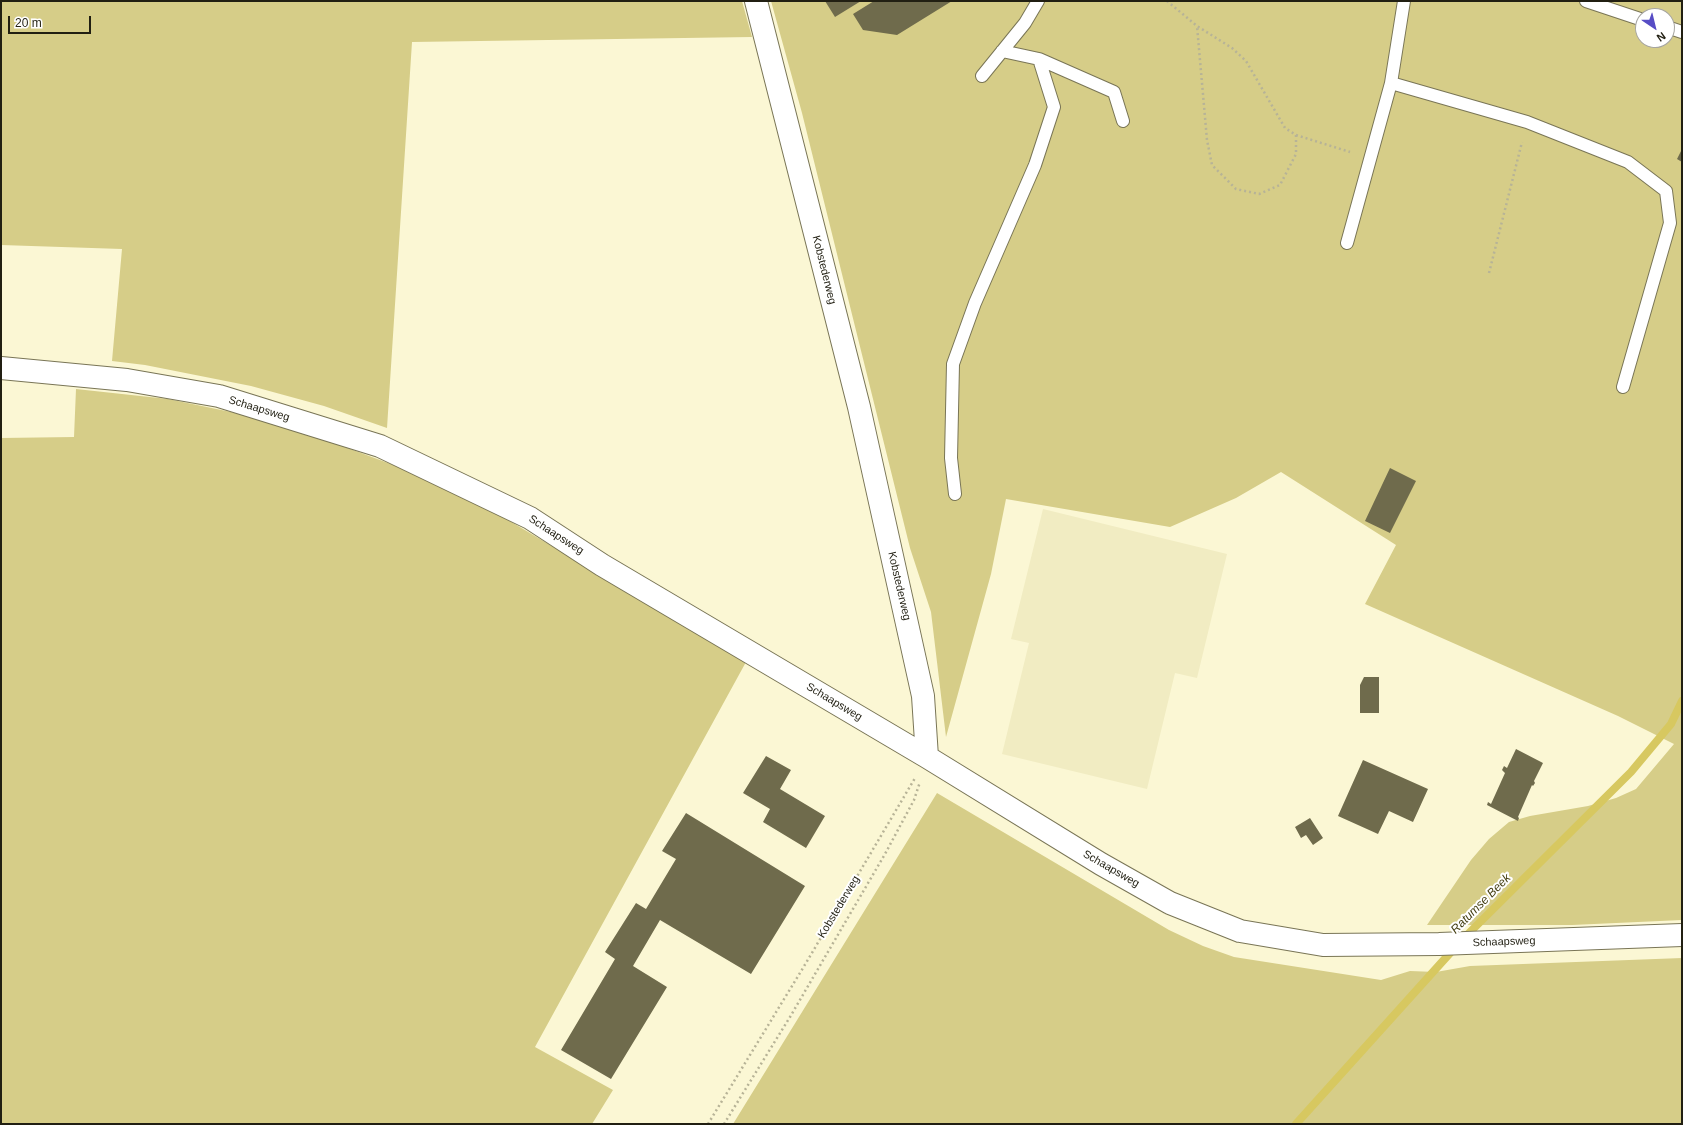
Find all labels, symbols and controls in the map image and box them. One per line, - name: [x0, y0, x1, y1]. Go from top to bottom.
- scale bar: [10, 8, 93, 34]
- north arrow: [1635, 8, 1675, 48]
- text: 20 m: [15, 16, 42, 30]
- text: N: [1655, 30, 1668, 44]
- street label: Kobstederweg: [809, 234, 839, 306]
- street label: Schaapsweg: [227, 393, 291, 425]
- street label: Schaapsweg: [526, 512, 586, 558]
- street label: Kobstederweg: [885, 550, 913, 622]
- street label: Schaapsweg: [804, 680, 864, 724]
- street label: Schaapsweg: [1080, 848, 1142, 890]
- water label: Ratumse Beek: [1448, 871, 1514, 937]
- street label: Kobstederweg: [815, 873, 863, 941]
- street label: Schaapsweg: [1472, 934, 1536, 950]

